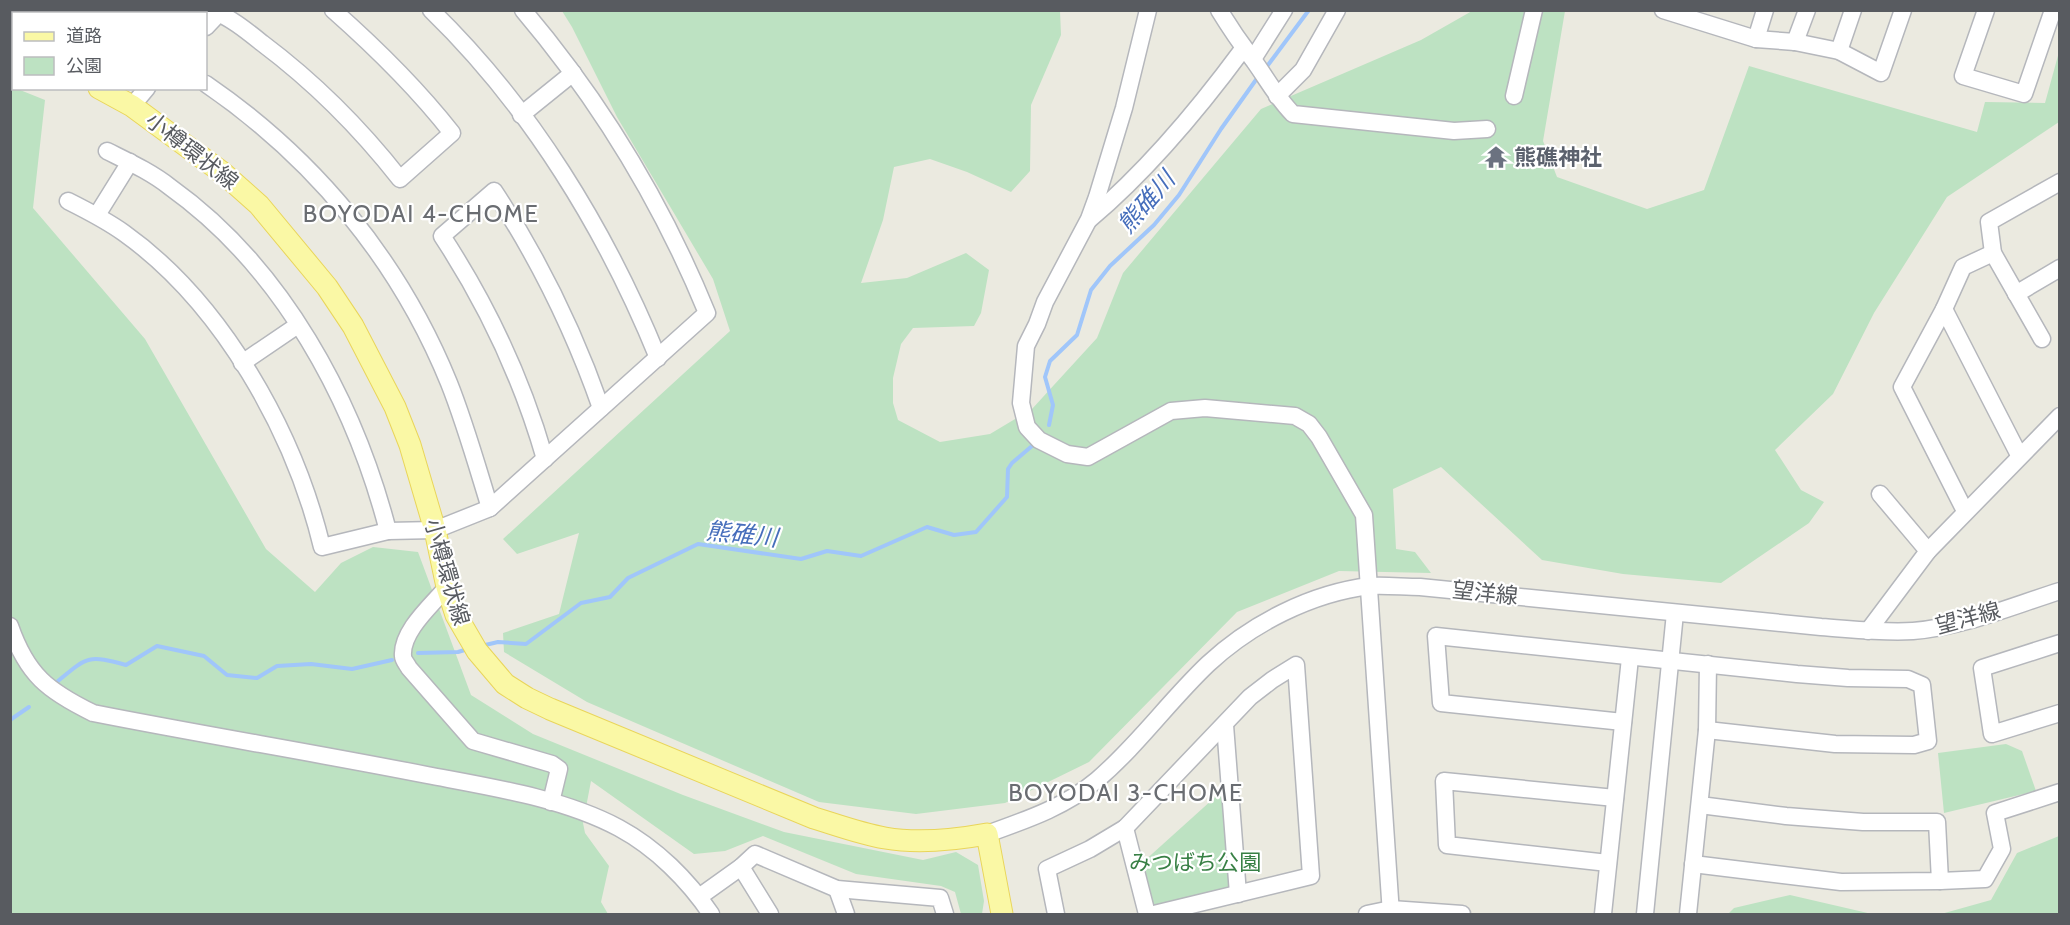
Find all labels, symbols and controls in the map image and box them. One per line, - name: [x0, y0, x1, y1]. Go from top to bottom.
- legend: [12, 12, 207, 90]
- text: 道路: [66, 25, 102, 47]
- text: 公園: [66, 55, 102, 77]
- street label: 小樽環状線: [140, 106, 244, 196]
- temple icon: 熊礁神社: [1483, 144, 1509, 170]
- place label: 熊礁神社: [1514, 144, 1602, 171]
- water label: 熊碓川: [1111, 163, 1183, 239]
- district label: BOYODAI 4-CHOME: [303, 199, 539, 228]
- street label: 小樽環状線: [419, 515, 475, 629]
- water label: 熊碓川: [705, 516, 782, 552]
- street label: 望洋線: [1451, 576, 1519, 610]
- street label: 望洋線: [1933, 596, 2003, 640]
- district label: BOYODAI 3-CHOME: [1008, 778, 1244, 807]
- park label: みつばち公園: [1129, 849, 1261, 876]

